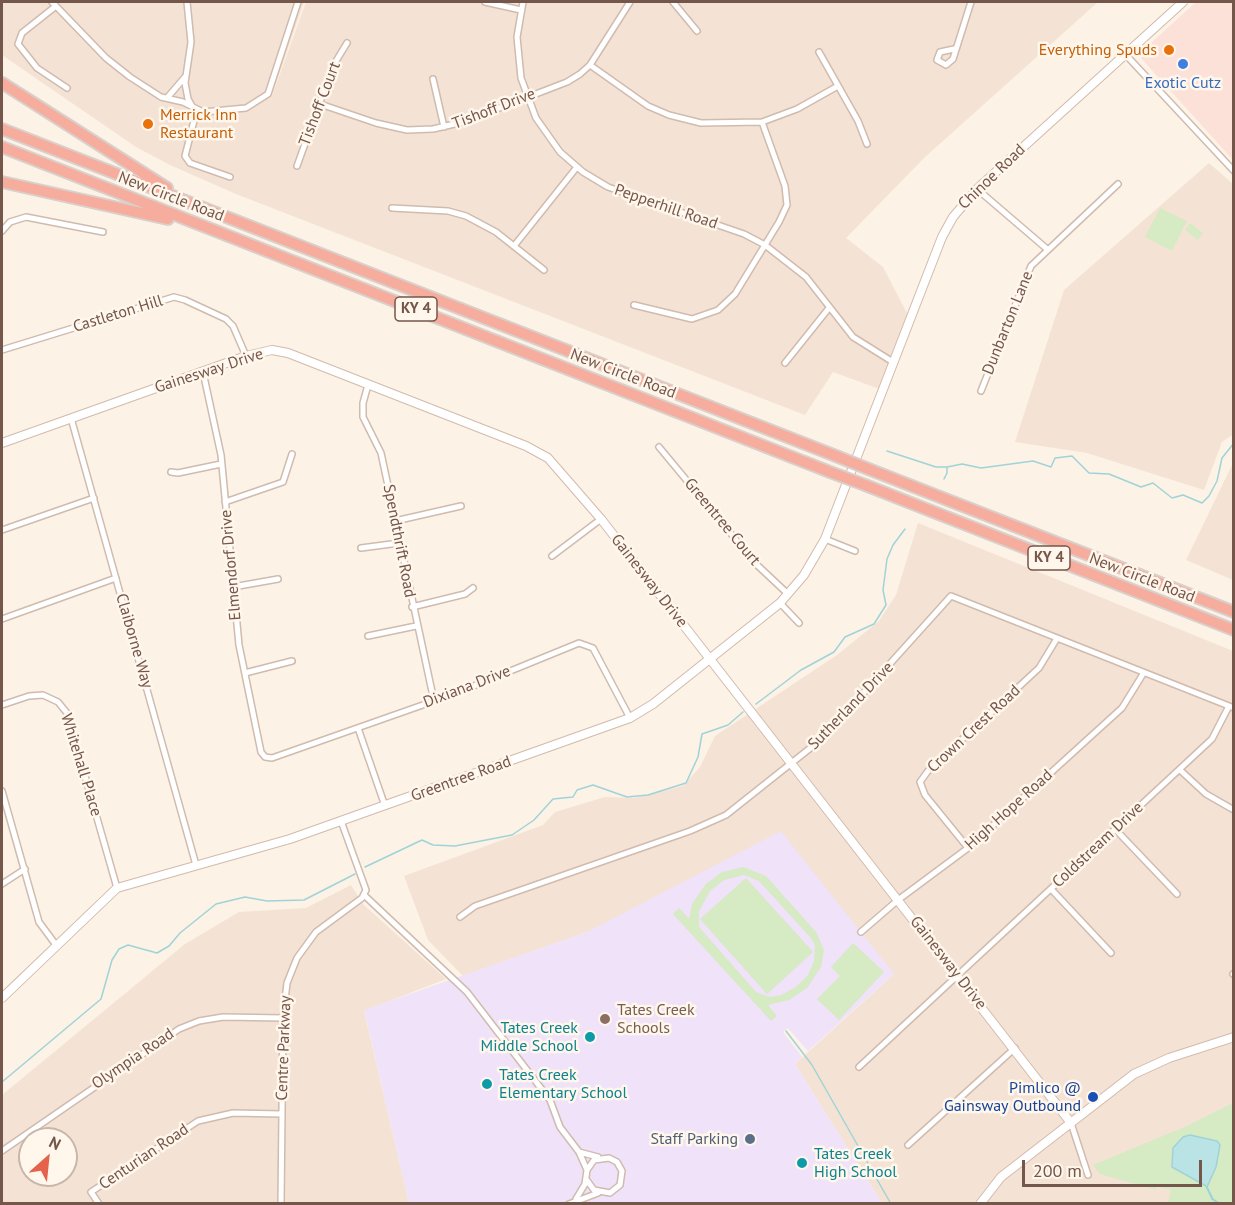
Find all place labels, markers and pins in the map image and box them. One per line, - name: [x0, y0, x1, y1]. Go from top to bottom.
- place label: Everything Spuds: [1039, 40, 1157, 60]
- marker: Everything Spuds: [1162, 43, 1176, 57]
- marker: Exotic Cutz: [1176, 57, 1190, 71]
- place label: Exotic Cutz: [1145, 73, 1221, 93]
- place label: Merrick Inn Restaurant: [160, 105, 237, 143]
- marker: Merrick Inn Restaurant: [141, 117, 155, 131]
- place label: Tates Creek Schools: [617, 1000, 695, 1038]
- marker: Tates Creek Schools: [598, 1012, 612, 1026]
- place label: Tates Creek Middle School: [480, 1018, 578, 1056]
- marker: Tates Creek Middle School: [583, 1030, 597, 1044]
- place label: Tates Creek Elementary School: [499, 1065, 627, 1103]
- marker: Tates Creek Elementary School: [480, 1077, 494, 1091]
- place label: Pimlico @ Gainsway Outbound: [944, 1078, 1081, 1116]
- marker: Pimlico @ Gainsway Outbound: [1086, 1090, 1100, 1104]
- place label: Staff Parking: [651, 1129, 738, 1149]
- marker: Staff Parking: [743, 1132, 757, 1146]
- place label: Tates Creek High School: [814, 1144, 897, 1182]
- marker: Tates Creek High School: [795, 1156, 809, 1170]

